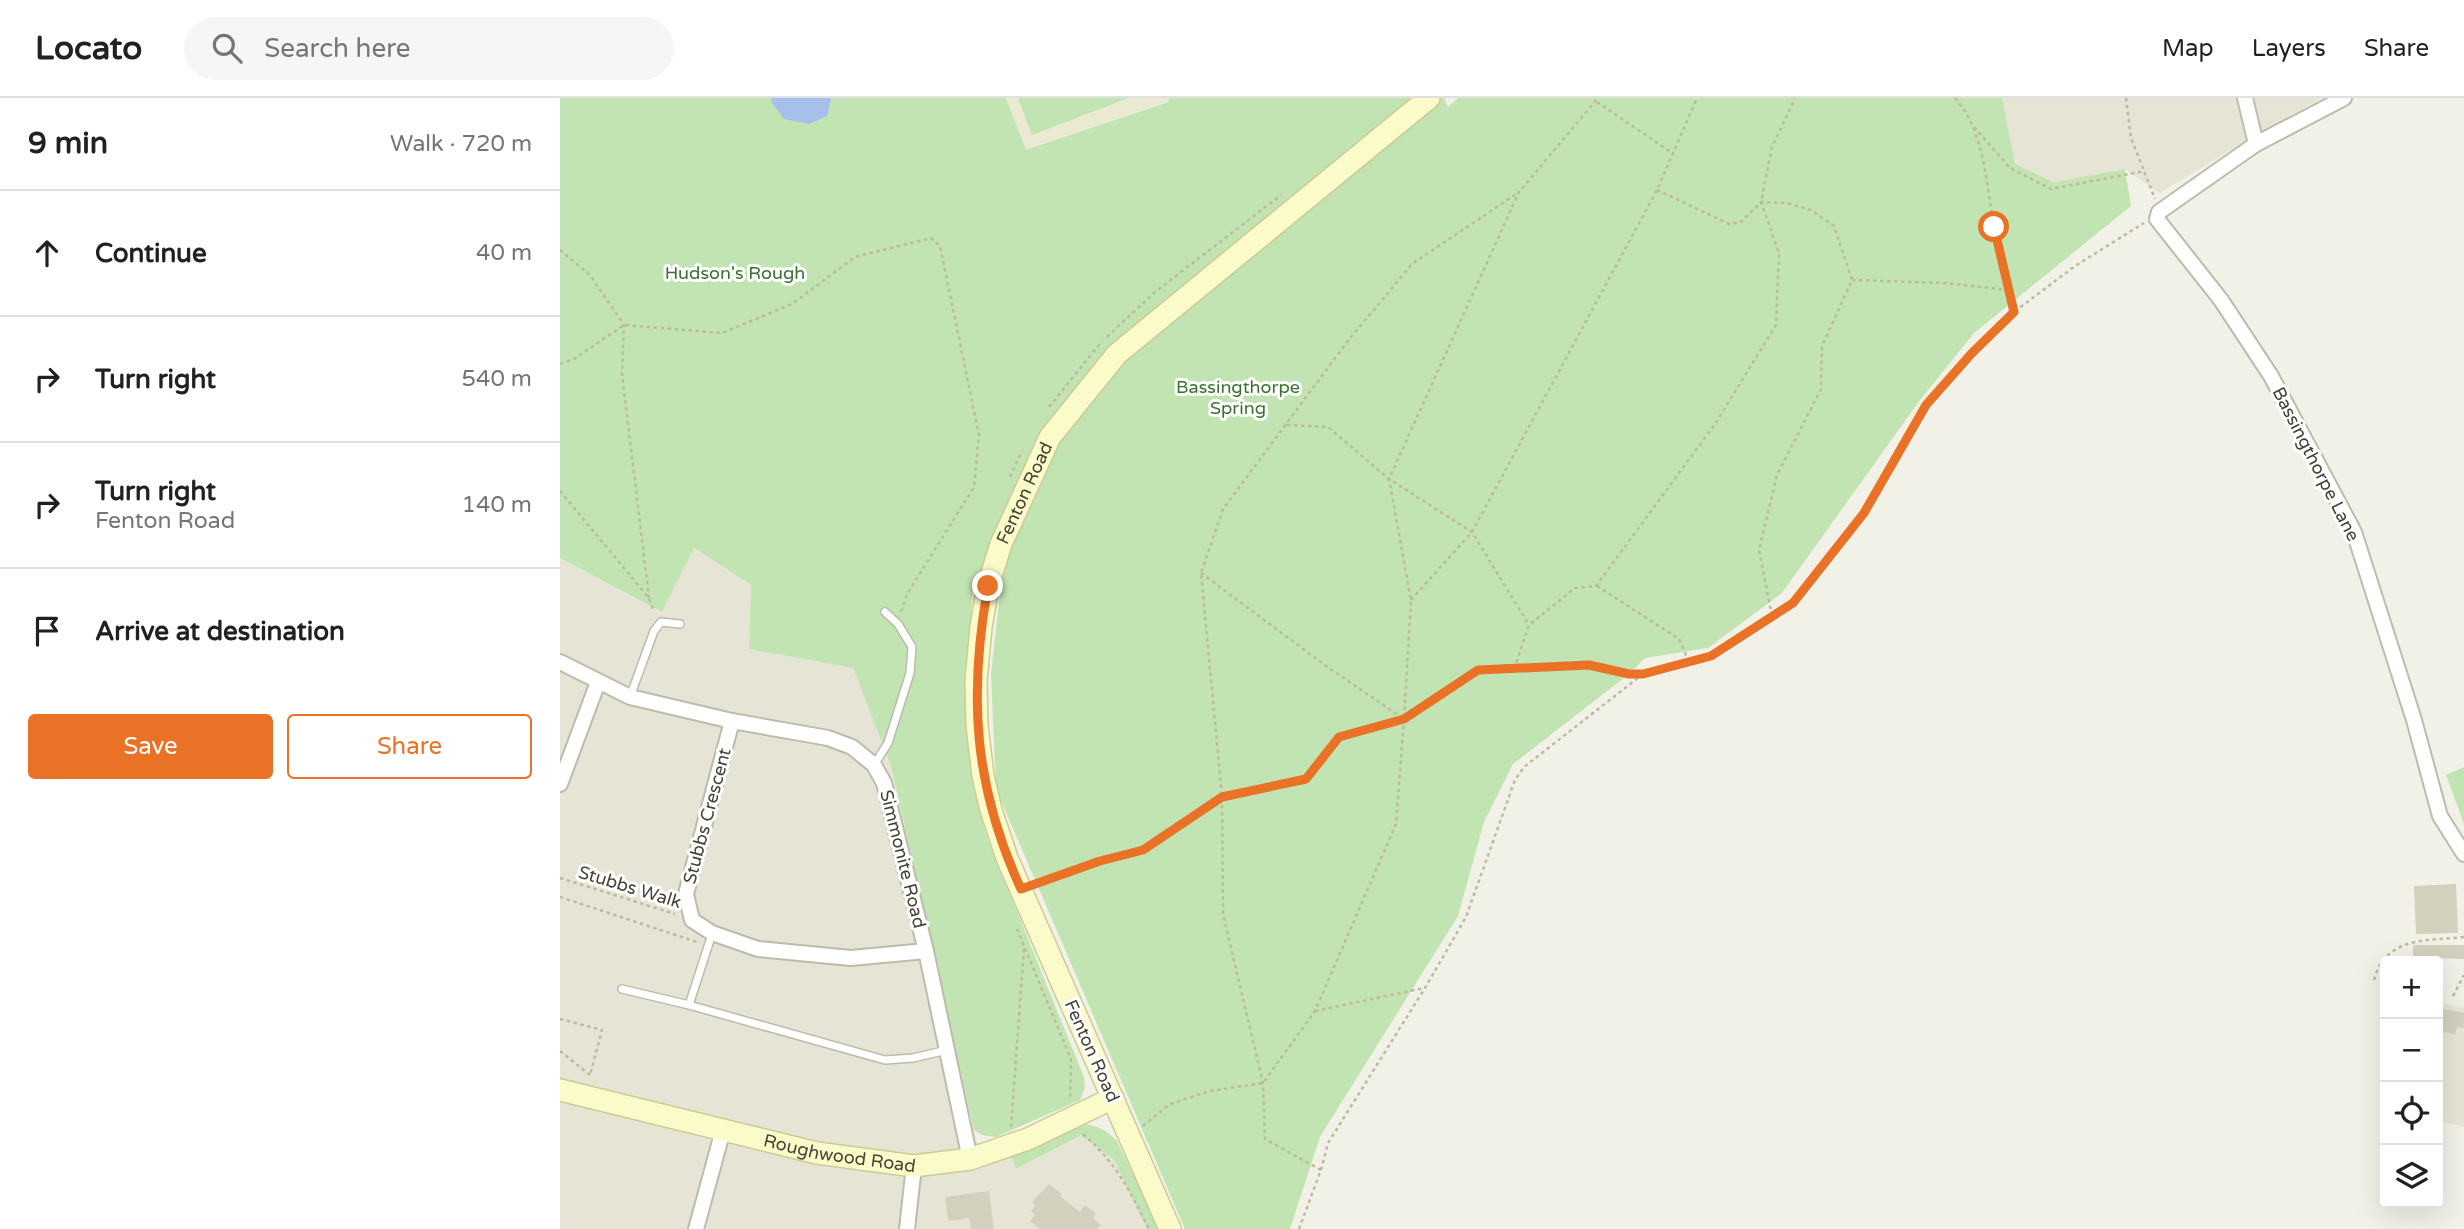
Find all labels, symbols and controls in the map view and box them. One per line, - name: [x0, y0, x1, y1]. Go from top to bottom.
- search box: [184, 17, 674, 80]
- text: Locato: [35, 29, 142, 68]
- icon: search: [208, 29, 246, 67]
- text: Search here: [264, 33, 410, 64]
- text: Map: [2162, 34, 2214, 63]
- text: Layers: [2252, 34, 2326, 63]
- text: Share: [2364, 34, 2429, 63]
- text: 9 min: [28, 125, 108, 162]
- text: Walk · 720 m: [390, 130, 532, 158]
- route start: [1978, 211, 2009, 242]
- icon: ahead: [28, 234, 66, 272]
- text: Continue: [95, 238, 207, 269]
- text: 40 m: [476, 239, 532, 267]
- park label: Hudson's Rough: [665, 262, 805, 284]
- icon: right: [28, 360, 66, 398]
- text: Turn right: [95, 364, 216, 395]
- text: 540 m: [462, 365, 532, 393]
- park label: Bassingthorpe Spring: [1176, 376, 1300, 419]
- street label: Bassingthorpe Lane: [2268, 383, 2364, 545]
- street label: Fenton Road: [991, 438, 1057, 548]
- text: Turn right: [95, 476, 216, 507]
- icon: right: [28, 486, 66, 524]
- text: 140 m: [462, 491, 532, 519]
- text: Fenton Road: [95, 507, 235, 535]
- route end: [972, 570, 1003, 601]
- icon: arrive: [28, 612, 66, 650]
- text: Arrive at destination: [95, 616, 345, 647]
- button: Save: [28, 714, 273, 779]
- button: Share: [287, 714, 532, 779]
- street label: Stubbs Crescent: [678, 746, 736, 886]
- street label: Simmonite Road: [875, 788, 931, 930]
- street label: Stubbs Walk: [576, 861, 684, 913]
- map controls: [2380, 956, 2443, 1208]
- button: +: [2380, 956, 2443, 1019]
- street label: Fenton Road: [1060, 996, 1124, 1106]
- button: −: [2380, 1019, 2443, 1082]
- button: locate: [2380, 1082, 2443, 1145]
- street label: Roughwood Road: [761, 1129, 917, 1177]
- button: layers: [2380, 1145, 2443, 1208]

